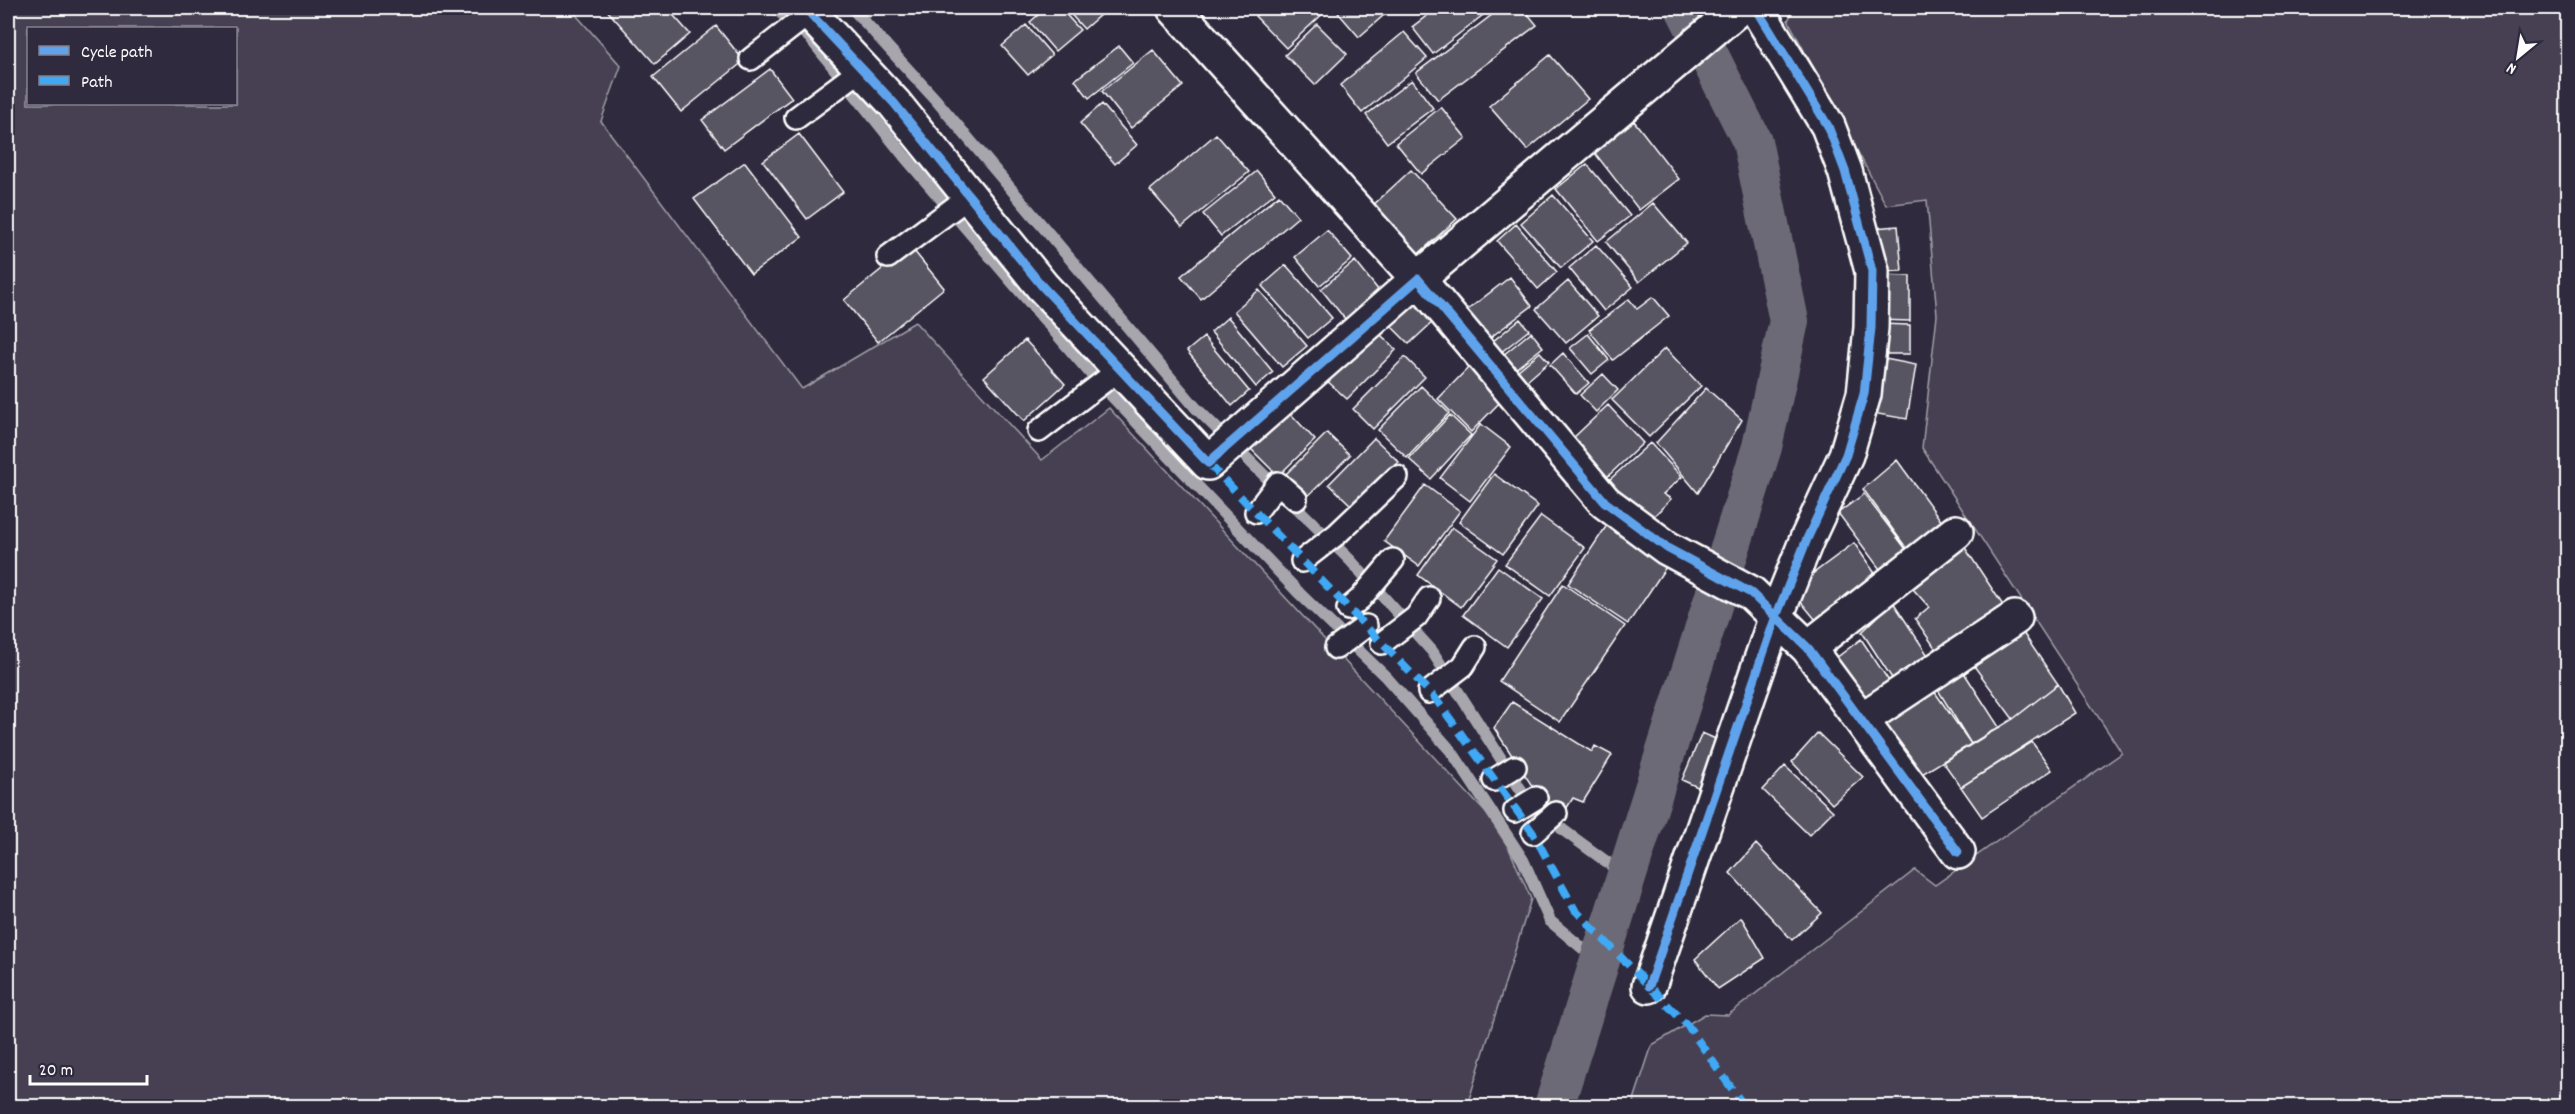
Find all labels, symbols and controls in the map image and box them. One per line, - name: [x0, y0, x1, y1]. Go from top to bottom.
- legend: [27, 27, 237, 105]
- north arrow: [2488, 27, 2548, 87]
- text: Cycle path: [81, 41, 152, 66]
- text: N: [2502, 56, 2521, 80]
- text: Path: [81, 71, 113, 96]
- scale bar: [30, 1048, 147, 1086]
- text: 20 m: [39, 1059, 73, 1084]

